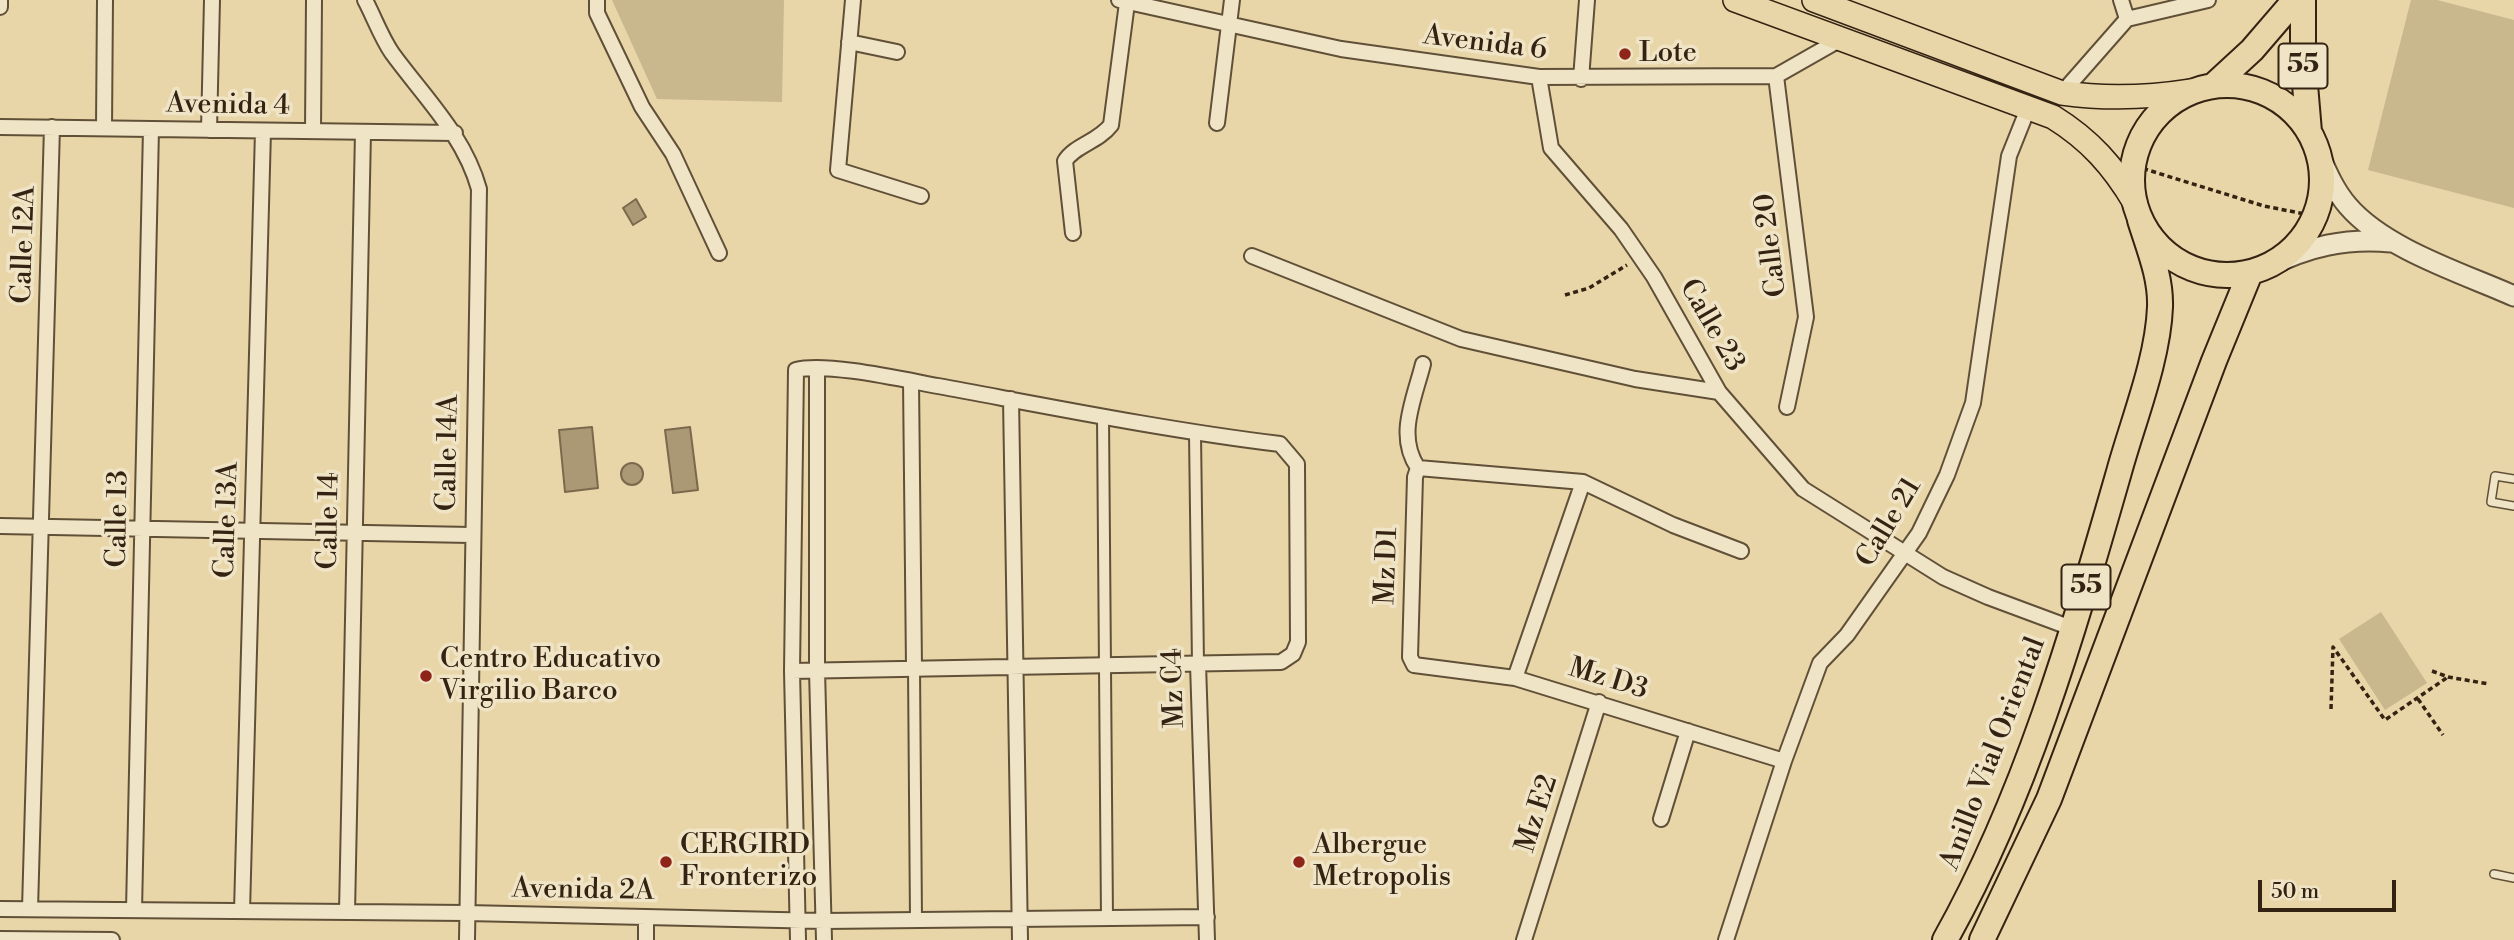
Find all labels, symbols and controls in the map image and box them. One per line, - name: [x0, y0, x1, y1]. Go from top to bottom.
- street label: Avenida 6: [1421, 20, 1549, 68]
- place label: Lote: [1639, 37, 1697, 71]
- road number: 55: [2278, 44, 2328, 88]
- marker: Lote: [1617, 46, 1633, 62]
- street label: Avenida 4: [166, 88, 290, 124]
- street label: Calle 12A: [6, 186, 44, 304]
- street label: Calle 20: [1749, 191, 1795, 299]
- street label: Calle 23: [1671, 274, 1751, 378]
- street label: Calle 14A: [431, 394, 467, 512]
- street label: Calle 13A: [209, 461, 247, 579]
- street label: Calle 13: [101, 470, 137, 568]
- street label: Calle 14: [312, 472, 348, 570]
- street label: Calle 21: [1850, 472, 1930, 574]
- street label: Mz D1: [1370, 527, 1406, 605]
- road number: 55: [2062, 565, 2110, 610]
- street label: Anillo Vial Oriental: [1934, 633, 2054, 875]
- place label: Centro Educativo Virgilio Barco: [440, 643, 661, 709]
- street label: Mz C4: [1157, 648, 1193, 728]
- street label: Mz D3: [1564, 652, 1652, 708]
- marker: Centro Educativo Virgilio Barco: [418, 668, 434, 684]
- street label: Mz E2: [1510, 771, 1566, 857]
- place label: CERGIRD Fronterizo: [680, 829, 817, 895]
- place label: Albergue Metropolis: [1313, 829, 1451, 895]
- marker: CERGIRD Fronterizo: [658, 854, 674, 870]
- marker: Albergue Metropolis: [1291, 854, 1307, 870]
- scale bar: [2262, 866, 2400, 910]
- street label: Avenida 2A: [511, 873, 655, 909]
- text: 50 m: [2271, 879, 2319, 905]

